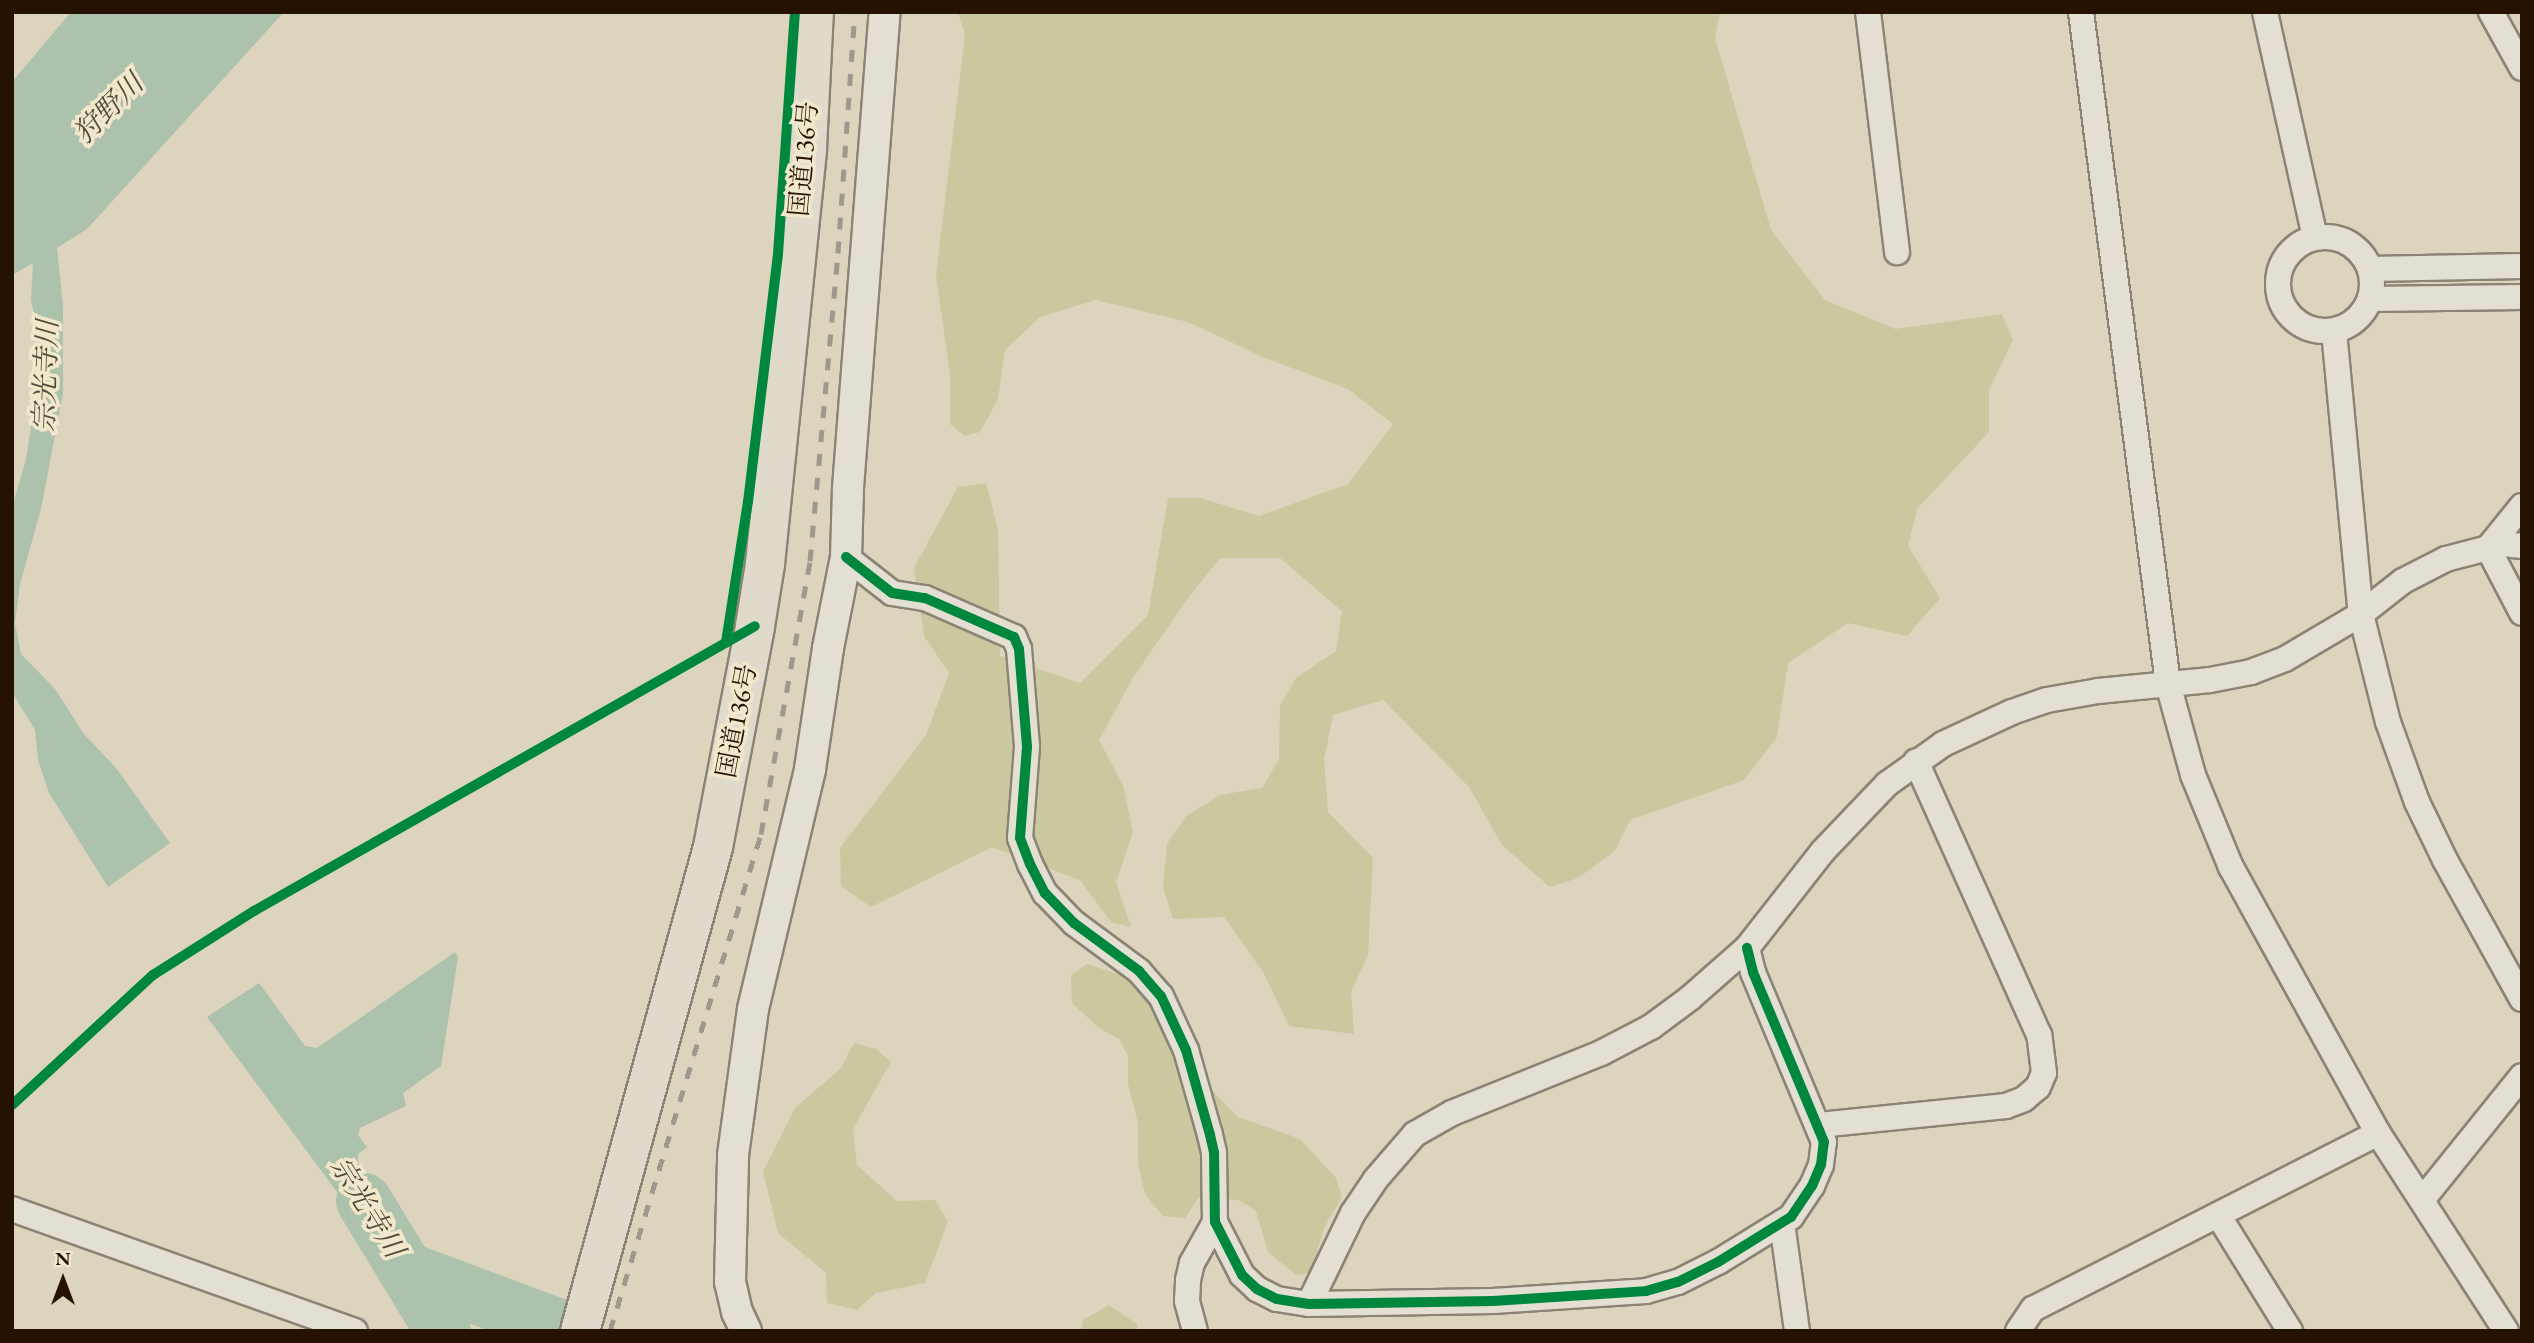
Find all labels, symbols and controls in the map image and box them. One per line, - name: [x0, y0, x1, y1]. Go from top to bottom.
- water label: 狩野川: [66, 66, 150, 150]
- street label: 国道136号: [783, 100, 825, 218]
- water label: 宗光寺川: [26, 319, 64, 433]
- street label: 国道136号: [711, 661, 763, 781]
- water label: 宗光寺川: [324, 1151, 412, 1263]
- north arrow: [28, 1245, 98, 1315]
- text: N: [55, 1246, 71, 1271]

